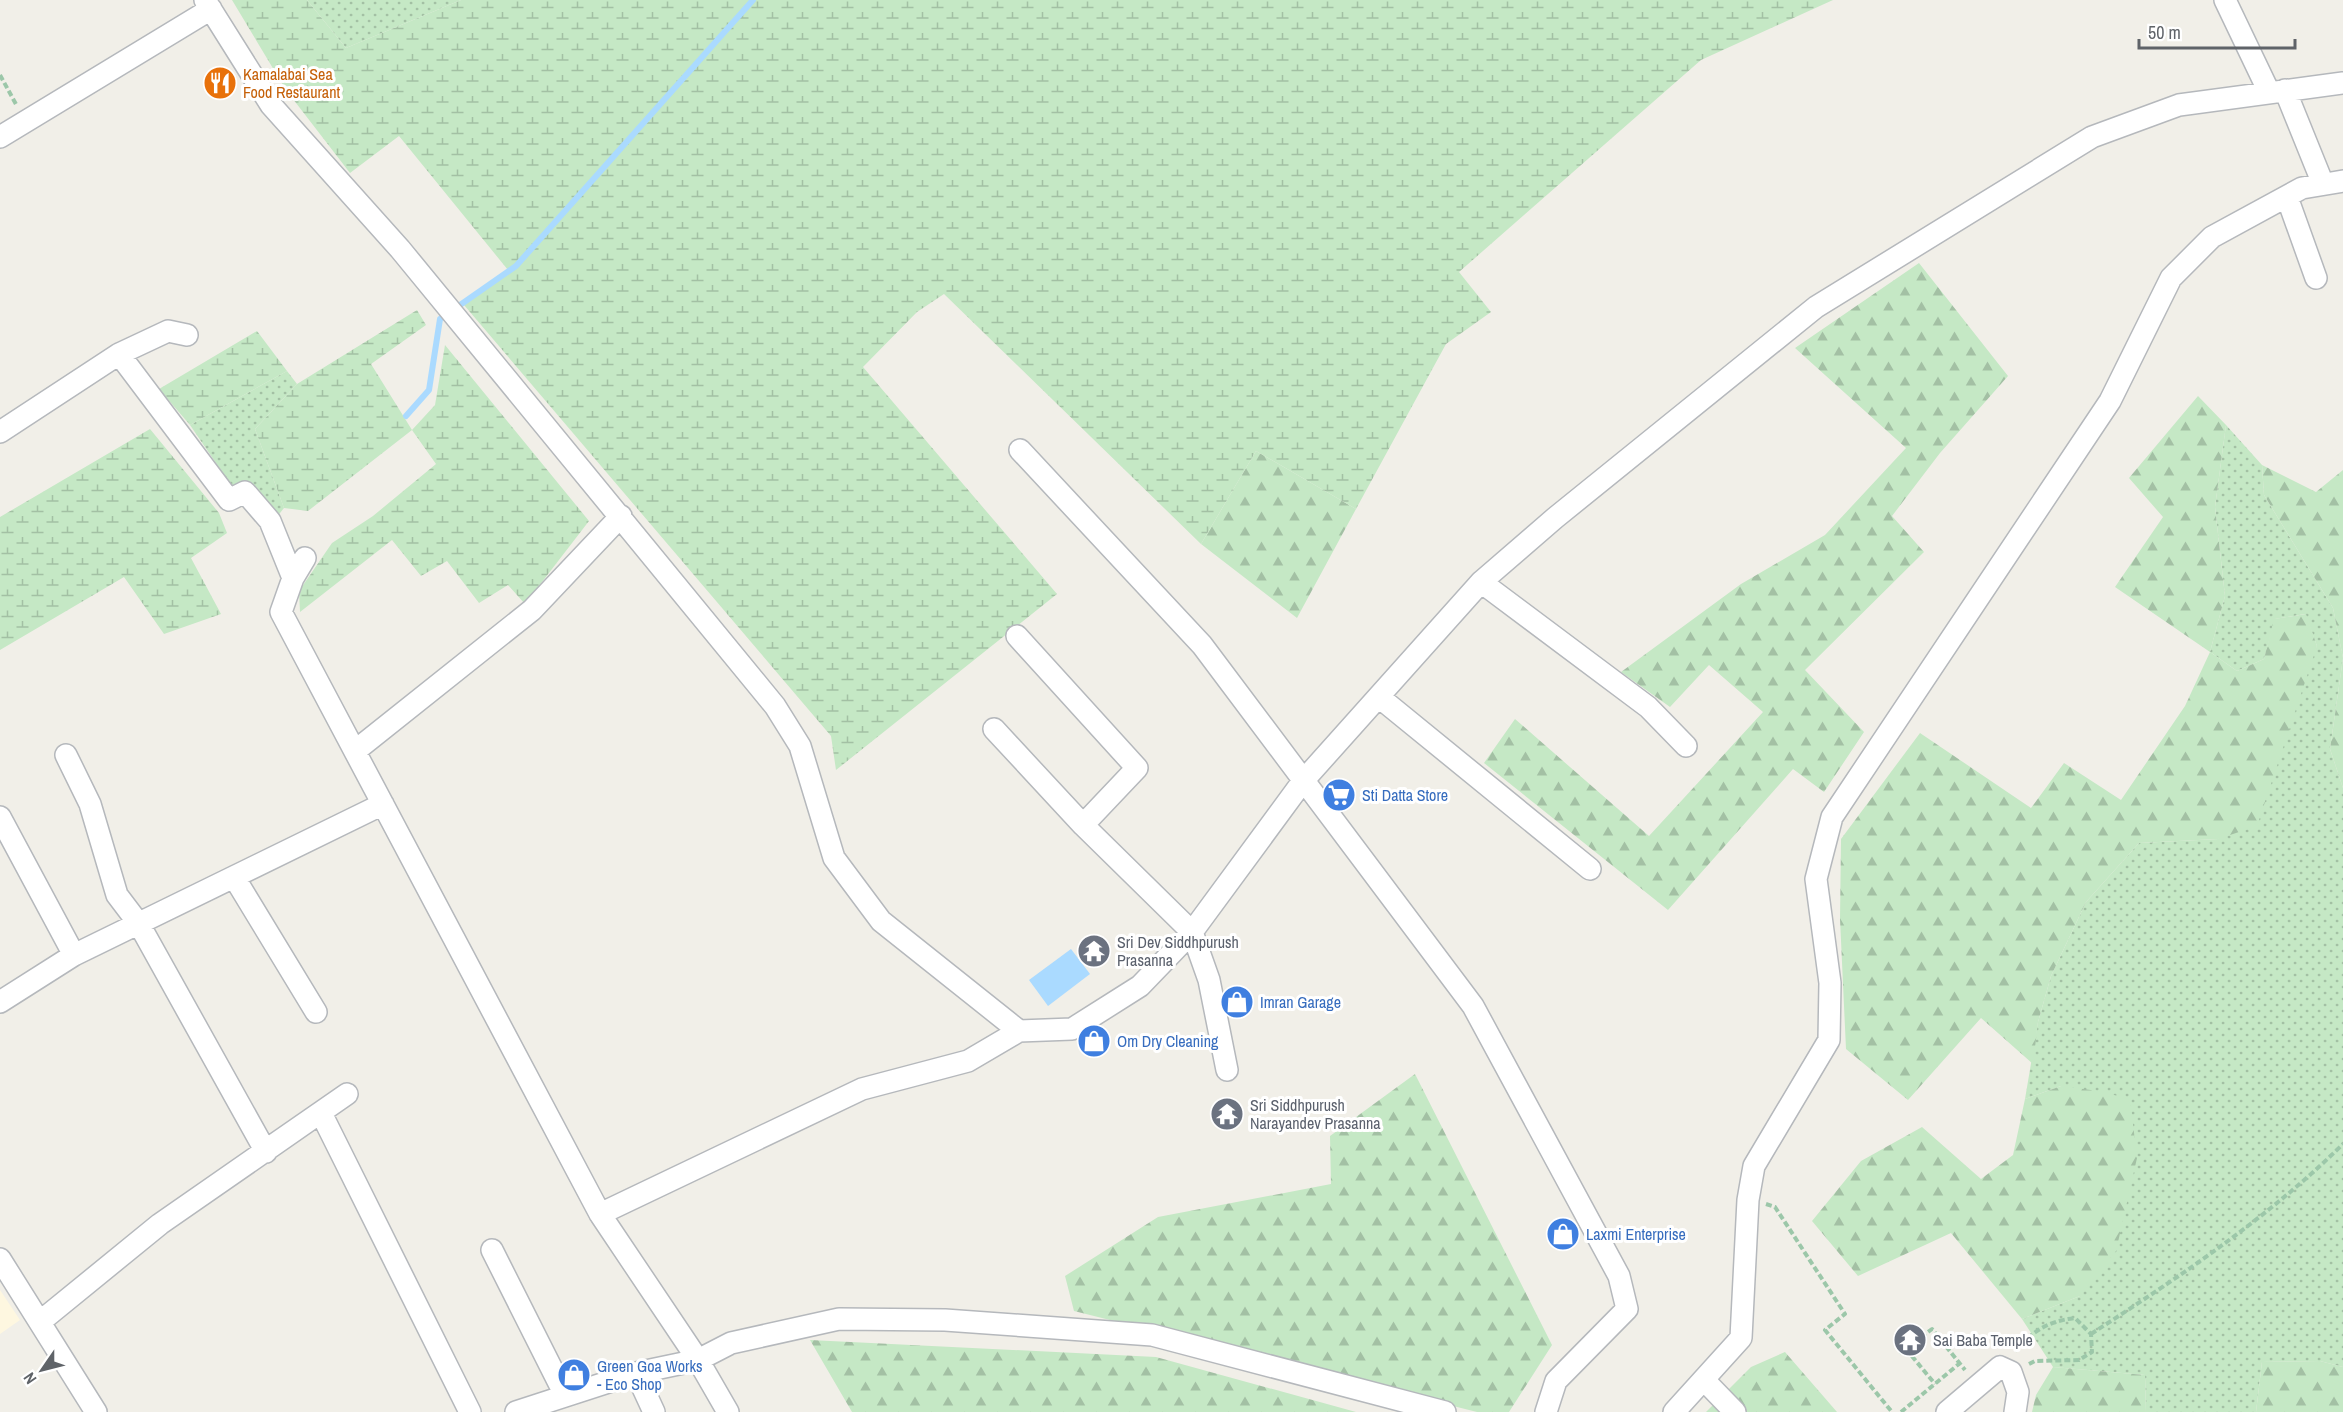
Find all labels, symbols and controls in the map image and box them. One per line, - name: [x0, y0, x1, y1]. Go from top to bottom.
- scale bar: [2139, 12, 2295, 50]
- text: 50 m: [2148, 20, 2181, 45]
- place label: Kamalabai Sea Food Restaurant: [243, 63, 340, 103]
- restaurant icon: Kamalabai Sea Food Restaurant: [202, 65, 238, 101]
- supermarket icon: Sti Datta Store: [1321, 777, 1357, 813]
- place label: Sti Datta Store: [1362, 784, 1448, 806]
- place label: Sri Dev Siddhpurush Prasanna: [1117, 931, 1239, 971]
- temple icon: Sri Dev Siddhpurush Prasanna: [1076, 933, 1112, 969]
- shop icon: Imran Garage: [1219, 984, 1255, 1020]
- place label: Imran Garage: [1260, 991, 1341, 1013]
- shop icon: Om Dry Cleaning: [1076, 1023, 1112, 1059]
- place label: Om Dry Cleaning: [1117, 1030, 1219, 1052]
- place label: Sri Siddhpurush Narayandev Prasanna: [1250, 1094, 1381, 1134]
- temple icon: Sri Siddhpurush Narayandev Prasanna: [1209, 1096, 1245, 1132]
- shop icon: Laxmi Enterprise: [1545, 1216, 1581, 1252]
- place label: Laxmi Enterprise: [1586, 1223, 1686, 1245]
- temple icon: Sai Baba Temple: [1892, 1322, 1928, 1358]
- place label: Sai Baba Temple: [1933, 1329, 2033, 1351]
- north arrow: [12, 1340, 72, 1400]
- place label: Green Goa Works - Eco Shop: [597, 1355, 703, 1395]
- shop icon: Green Goa Works - Eco Shop: [556, 1357, 592, 1393]
- text: N: [18, 1368, 41, 1389]

